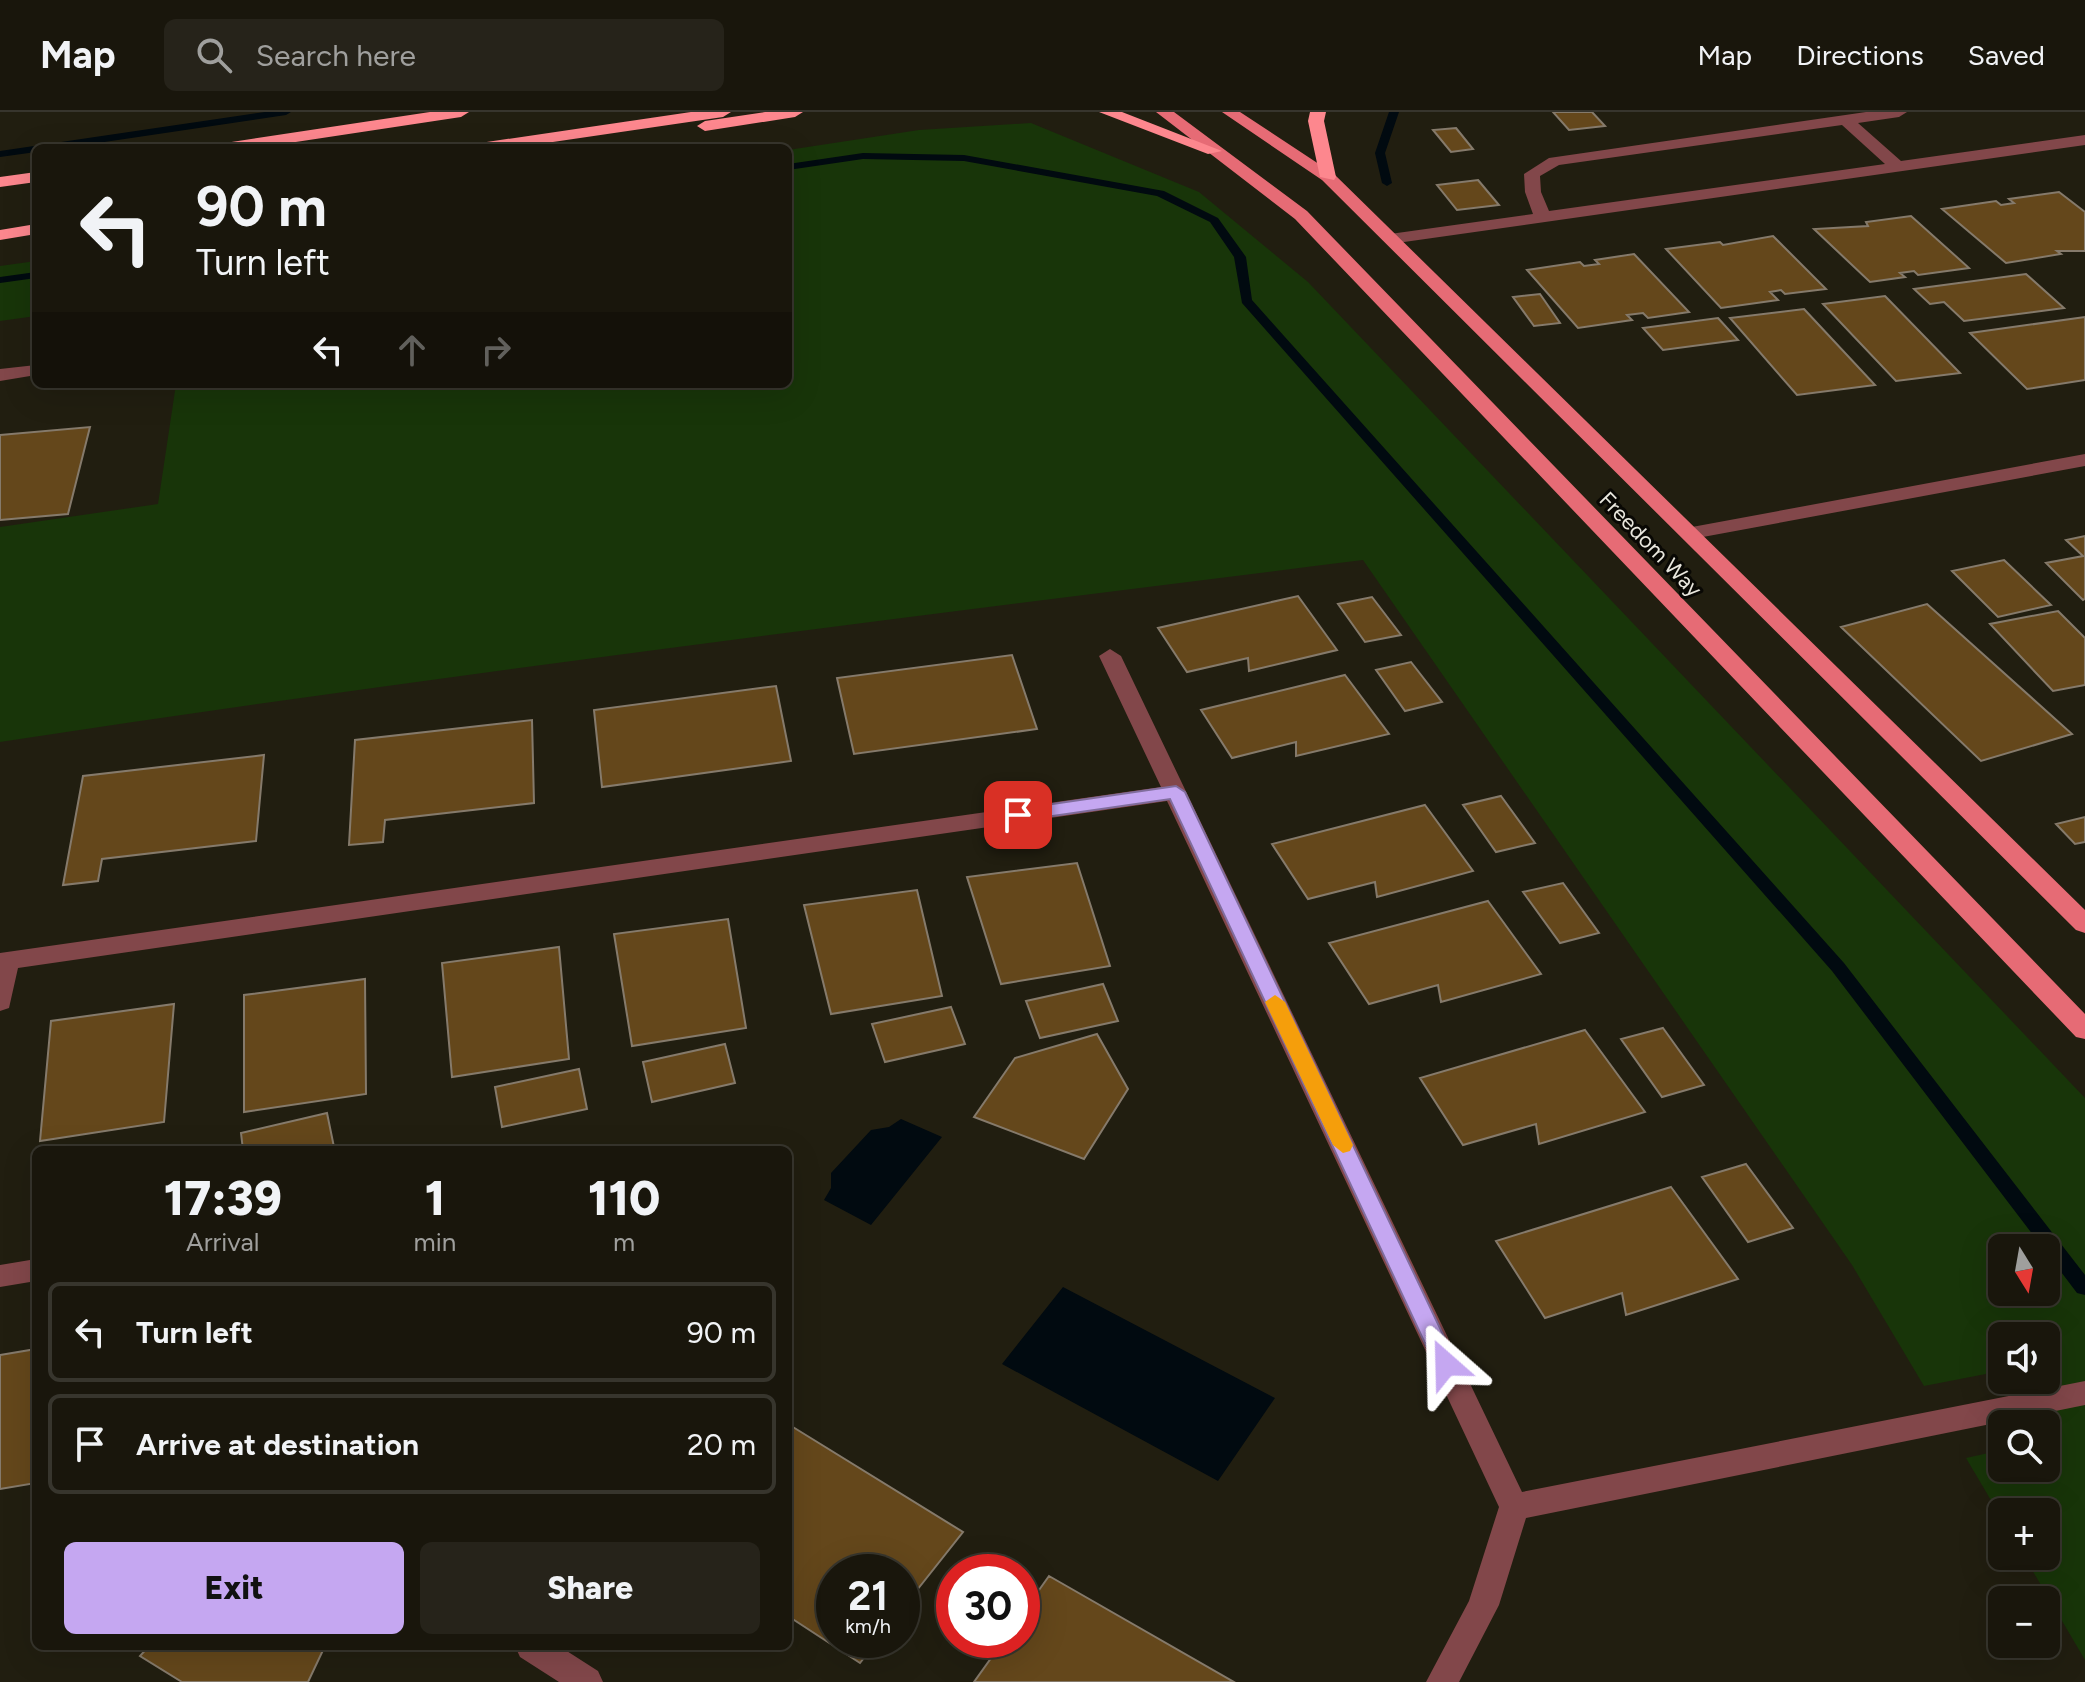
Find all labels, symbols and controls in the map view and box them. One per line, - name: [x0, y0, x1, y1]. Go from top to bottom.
- search box: [164, 19, 724, 91]
- text: Map: [40, 32, 116, 78]
- icon: search: [192, 33, 236, 77]
- text: Search here: [256, 37, 416, 74]
- text: Map: [1698, 38, 1752, 72]
- text: Directions: [1796, 38, 1924, 72]
- text: Saved: [1968, 38, 2045, 72]
- text: 90 m: [196, 173, 327, 240]
- icon: left: [64, 176, 168, 280]
- text: Turn left: [196, 241, 330, 284]
- icon: left: [306, 328, 350, 372]
- icon: ahead: [390, 328, 434, 372]
- icon: right: [474, 328, 518, 372]
- street label: Freedom Way: [1594, 486, 1708, 603]
- pin: [984, 781, 1052, 849]
- icon: arrive: [996, 793, 1040, 837]
- text: 17:39: [164, 1169, 282, 1227]
- text: 1: [425, 1169, 445, 1227]
- text: 110: [588, 1169, 660, 1227]
- text: Arrival: [186, 1226, 260, 1258]
- text: min: [414, 1226, 456, 1258]
- text: m: [613, 1226, 635, 1258]
- north arrow: [1988, 1234, 2060, 1306]
- map controls: [1988, 1234, 2060, 1658]
- icon: left: [68, 1310, 112, 1354]
- text: Turn left: [136, 1314, 253, 1351]
- text: 90 m: [687, 1314, 756, 1351]
- position arrow: [1404, 1322, 1488, 1406]
- button: sound: [1988, 1322, 2060, 1394]
- button: search: [1988, 1410, 2060, 1482]
- icon: arrive: [68, 1422, 112, 1466]
- text: Arrive at destination: [136, 1426, 419, 1463]
- text: 20 m: [687, 1426, 756, 1463]
- button: +: [1988, 1498, 2060, 1570]
- button: Exit: [64, 1542, 404, 1634]
- button: Share: [420, 1542, 760, 1634]
- speed limit sign: 30: [936, 1554, 1040, 1658]
- text: 21: [848, 1572, 888, 1620]
- button: −: [1988, 1586, 2060, 1658]
- text: km/h: [845, 1614, 891, 1638]

